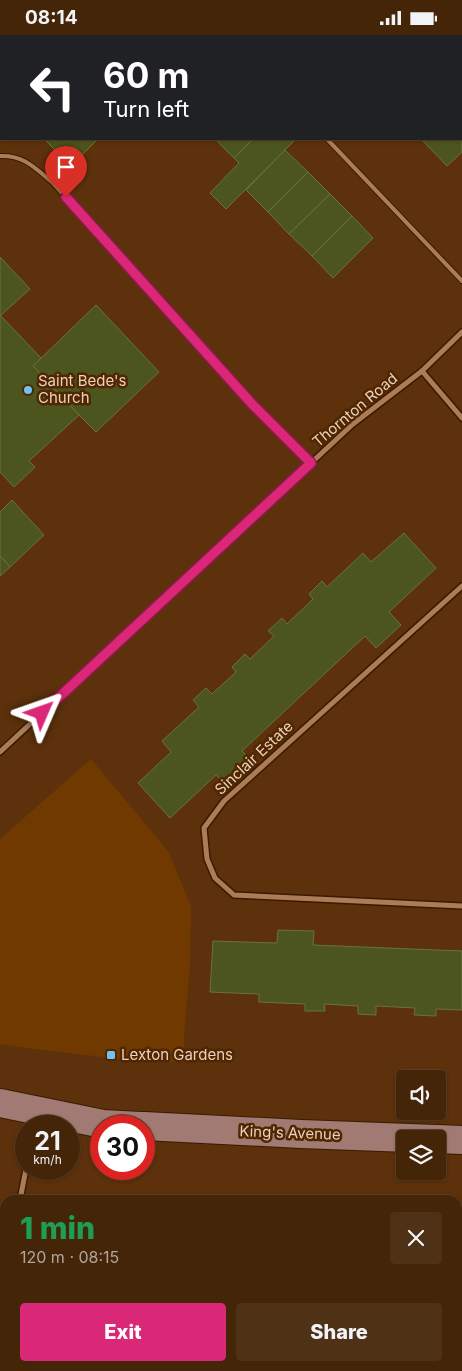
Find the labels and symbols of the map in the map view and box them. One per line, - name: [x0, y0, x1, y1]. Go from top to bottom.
- pin: [45, 146, 87, 197]
- street label: Thornton Road: [308, 368, 401, 451]
- place label: Saint Bede's Church: [38, 371, 126, 407]
- marker: Saint Bede's Church: [22, 384, 34, 396]
- position arrow: [15, 686, 67, 738]
- street label: Sinclair Estate: [211, 717, 297, 799]
- place label: Lexton Gardens: [121, 1045, 233, 1064]
- marker: Lexton Gardens: [105, 1049, 117, 1061]
- speed limit sign: 30: [90, 1115, 155, 1180]
- street label: King's Avenue: [239, 1121, 341, 1144]

